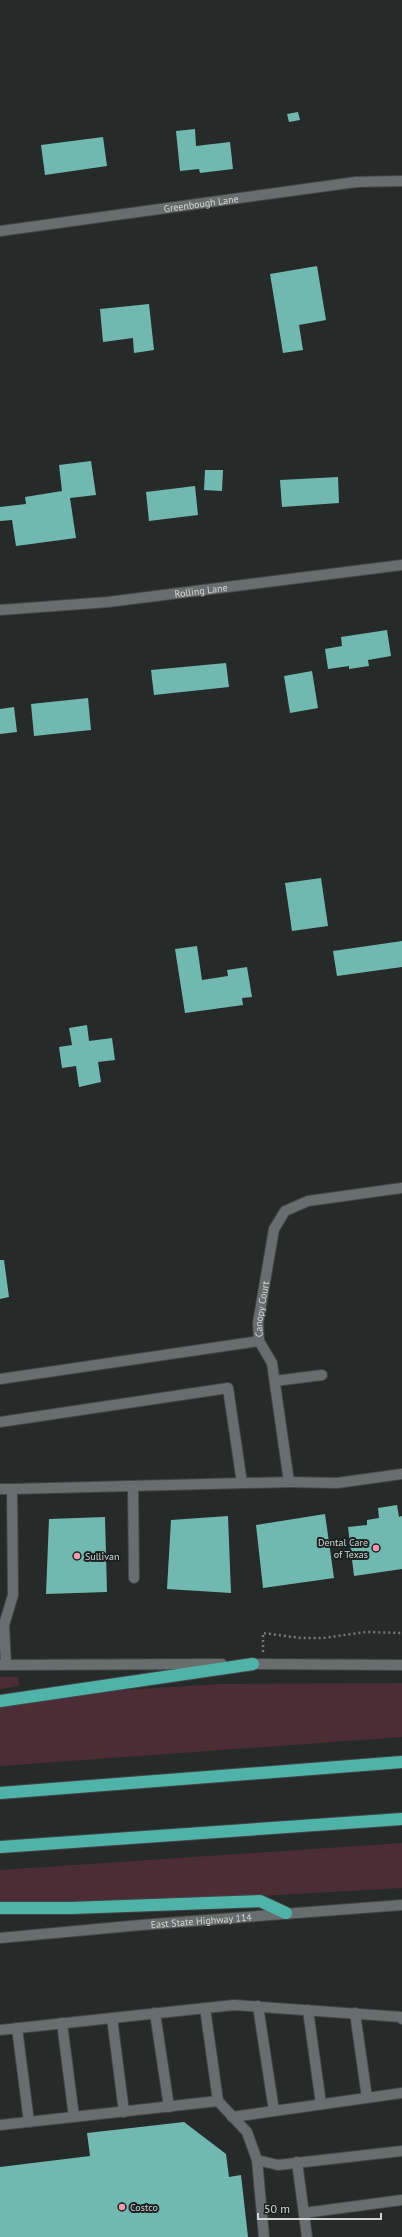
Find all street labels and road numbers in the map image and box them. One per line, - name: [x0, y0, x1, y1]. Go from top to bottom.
- street label: Greenbough Lane: [163, 192, 239, 215]
- street label: Rolling Lane: [174, 581, 228, 601]
- street label: Canopy Court: [252, 1279, 272, 1338]
- street label: East State Highway 114: [150, 1910, 253, 1931]

